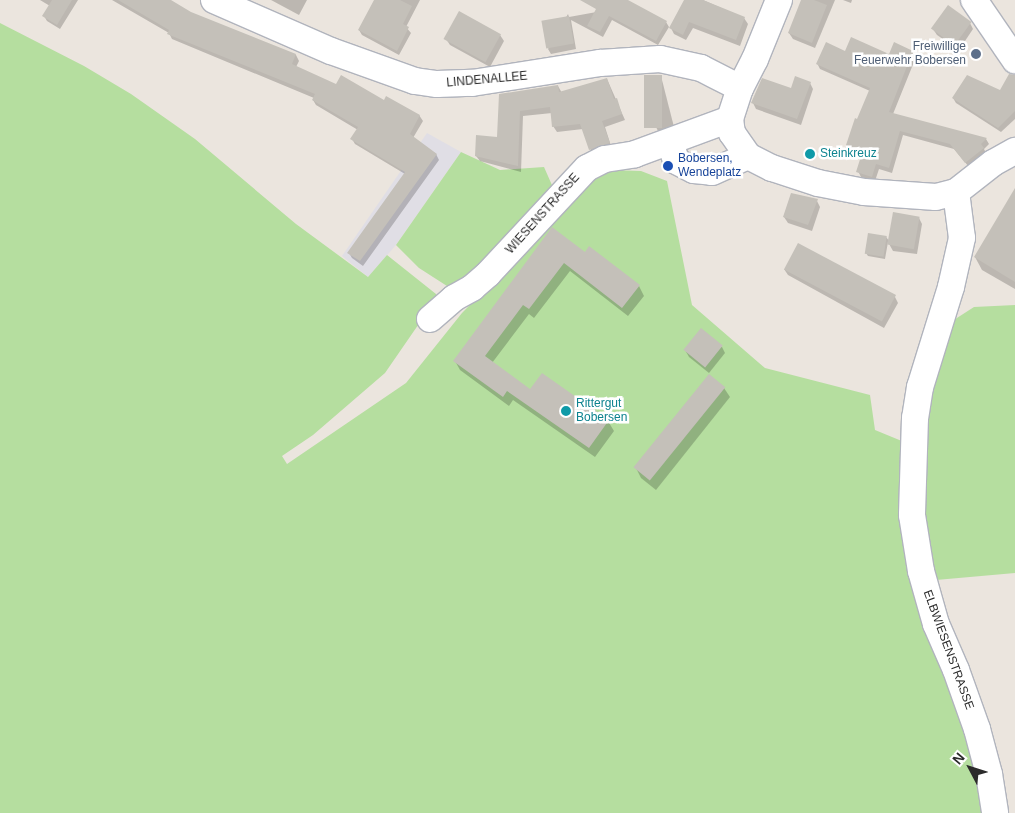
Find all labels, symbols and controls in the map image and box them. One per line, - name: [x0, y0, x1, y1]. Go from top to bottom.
- place label: Freiwillige Feuerwehr Bobersen: [854, 40, 966, 68]
- marker: Freiwillige Feuerwehr Bobersen: [970, 48, 982, 60]
- street label: LINDENALLEE: [446, 69, 528, 91]
- place label: Steinkreuz: [820, 147, 877, 161]
- marker: Steinkreuz: [804, 148, 816, 160]
- place label: Bobersen, Wendeplatz: [678, 152, 741, 180]
- marker: Bobersen, Wendeplatz: [662, 160, 674, 172]
- street label: WIESENSTRASSE: [503, 171, 583, 257]
- place label: Rittergut Bobersen: [576, 397, 627, 425]
- marker: Rittergut Bobersen: [560, 405, 572, 417]
- street label: ELBWIESENSTRASSE: [920, 588, 976, 712]
- north arrow: [945, 743, 995, 793]
- text: N: [949, 749, 968, 767]

